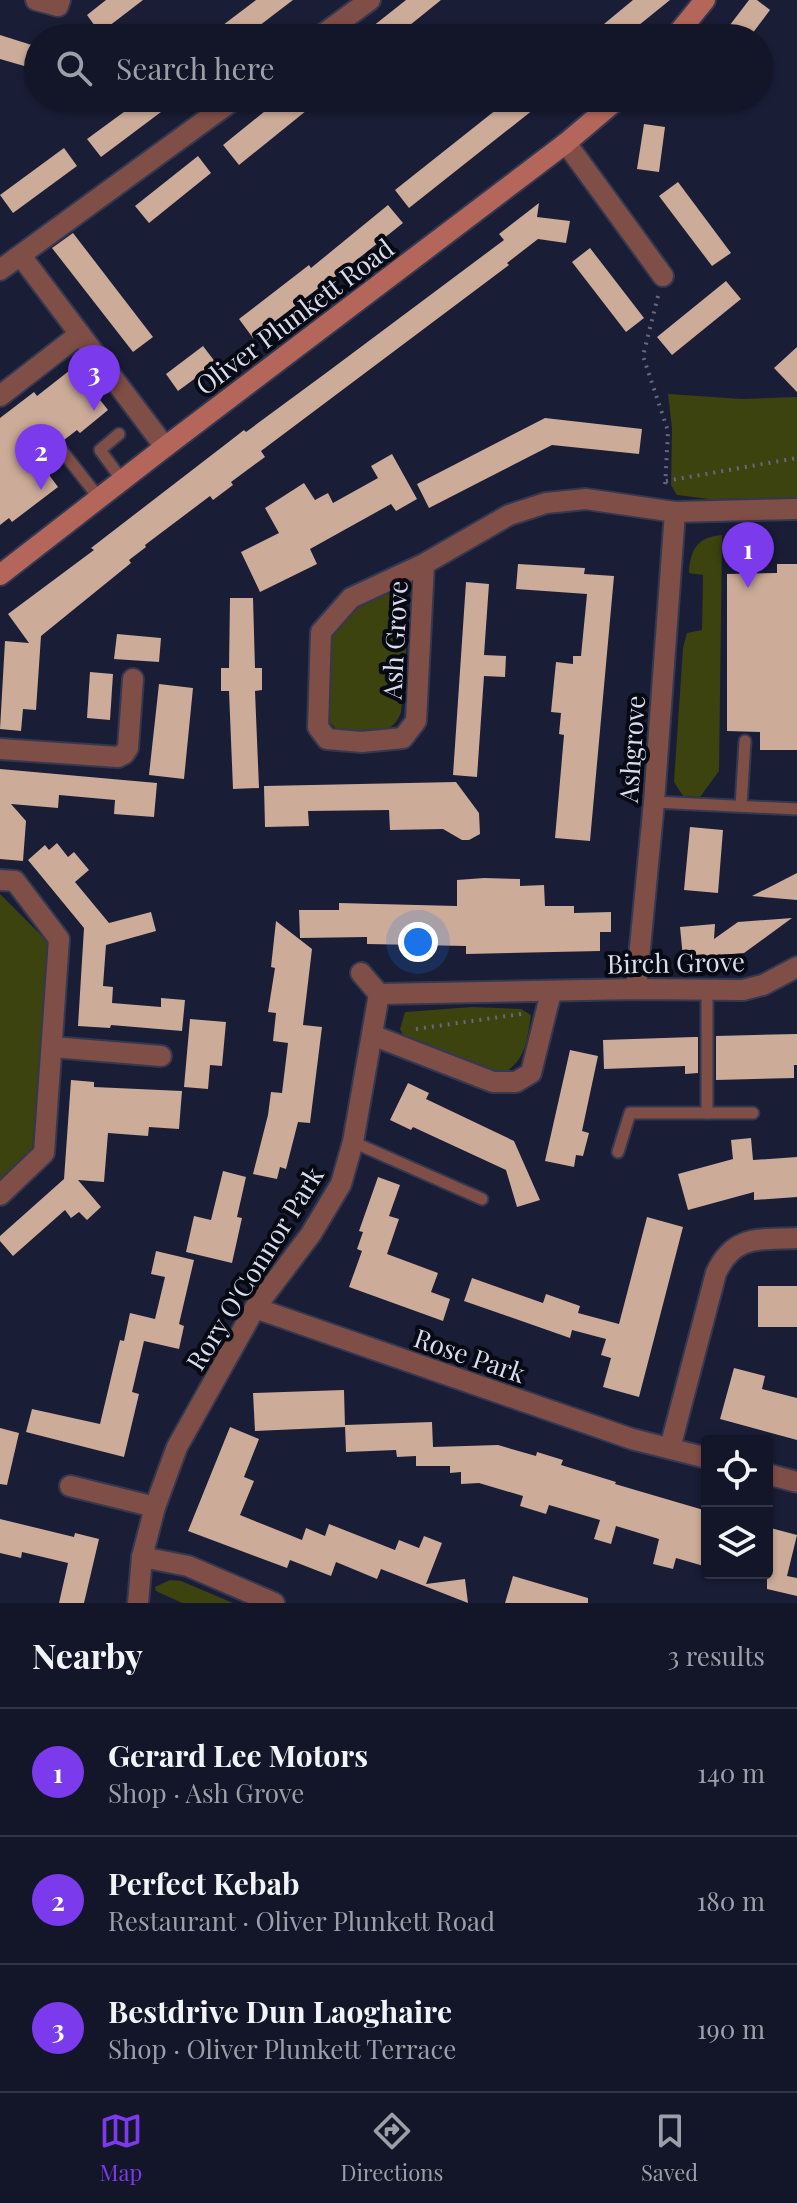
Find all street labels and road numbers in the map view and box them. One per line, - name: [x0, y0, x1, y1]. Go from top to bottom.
- street label: Oliver Plunkett Road: [188, 230, 400, 402]
- street label: Ash Grove: [373, 580, 415, 701]
- street label: Ashgrove: [610, 694, 652, 805]
- street label: Birch Grove: [607, 943, 745, 981]
- street label: Rory O'Connor Park: [177, 1159, 331, 1377]
- street label: Rose Park: [410, 1320, 531, 1391]

